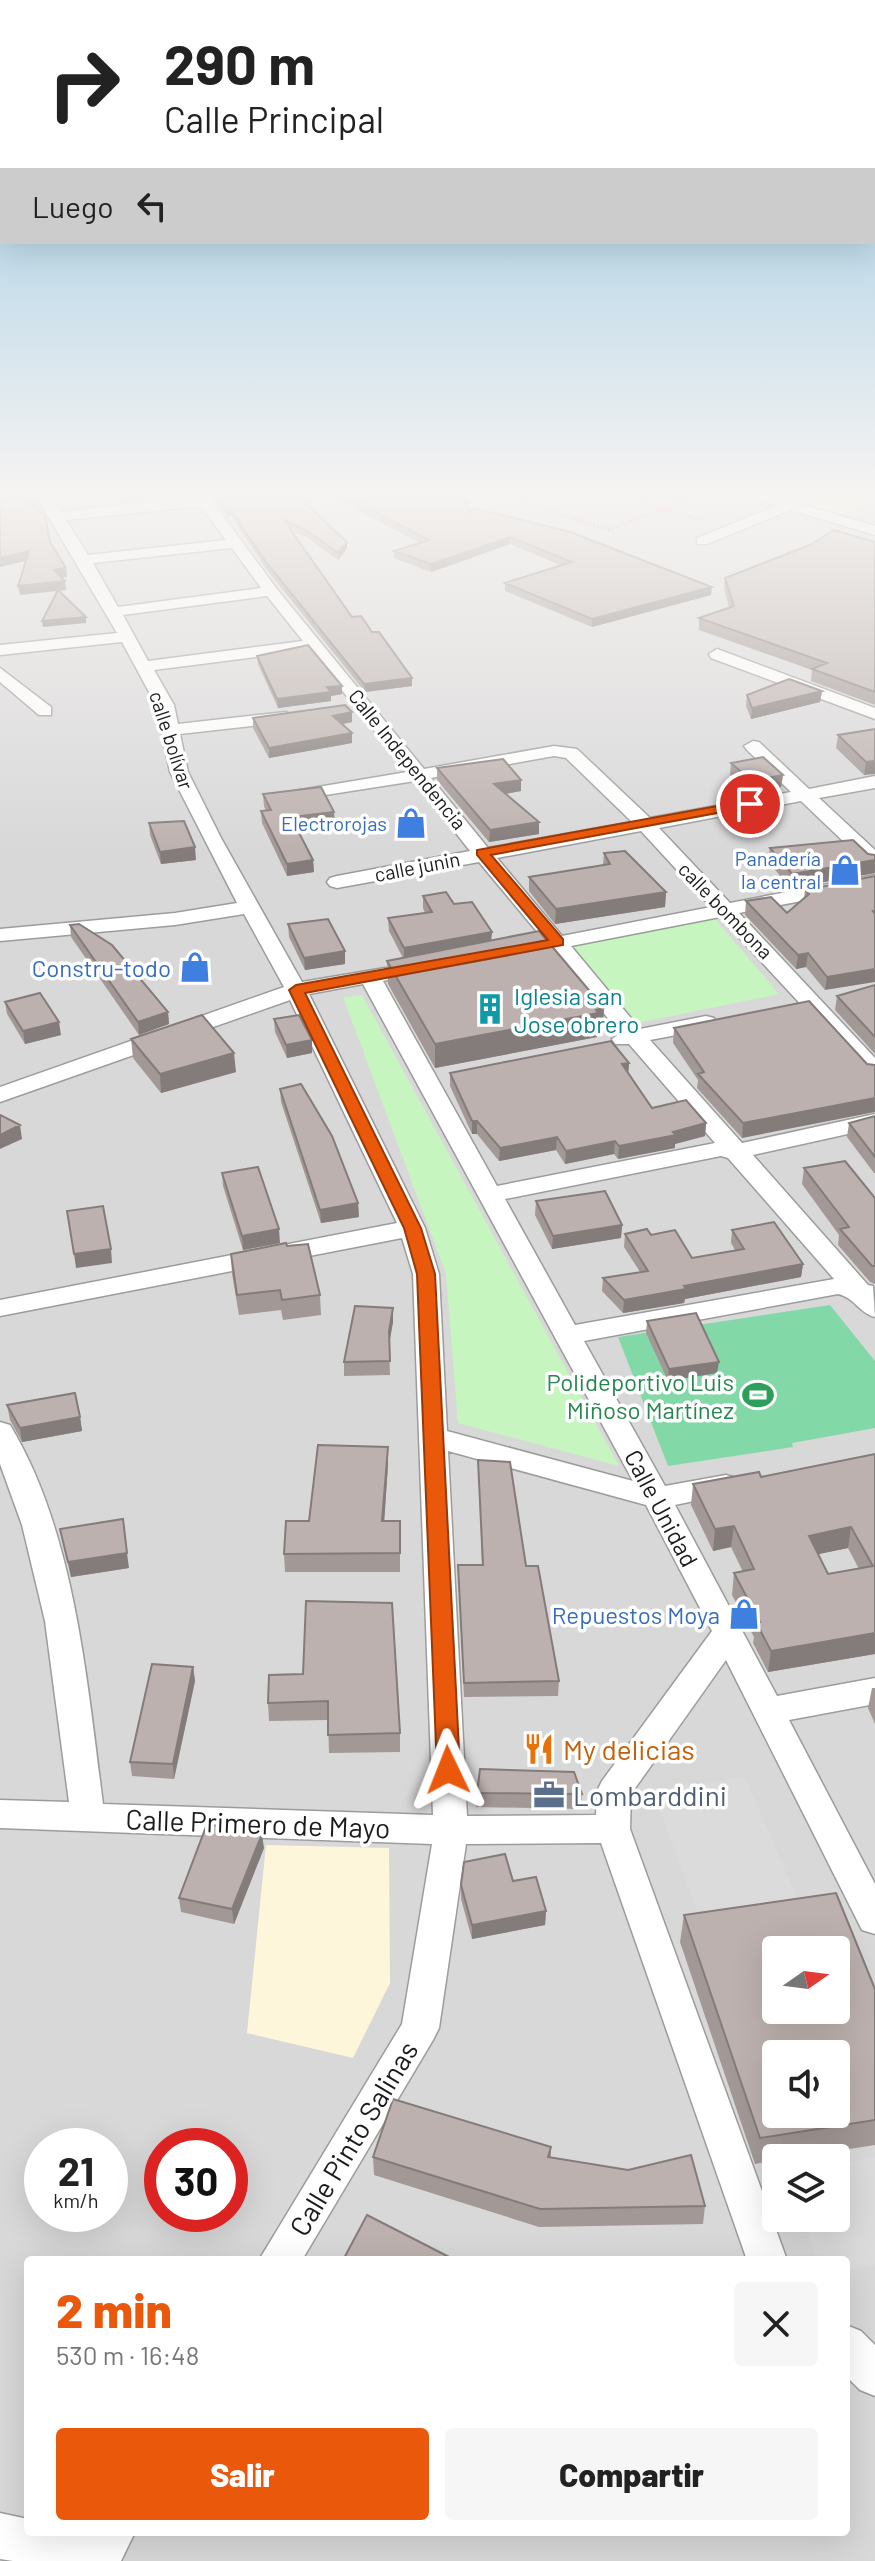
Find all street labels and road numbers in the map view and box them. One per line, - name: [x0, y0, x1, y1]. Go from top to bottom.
- street label: Calle Independencia: [344, 684, 472, 834]
- street label: calle bolívar: [145, 688, 199, 792]
- street label: calle junin: [372, 846, 462, 886]
- street label: calle bombona: [674, 857, 778, 963]
- street label: Calle Unidad: [619, 1445, 705, 1571]
- street label: Calle Primero de Mayo: [125, 1801, 391, 1845]
- street label: Calle Pinto Salinas: [282, 2035, 424, 2241]

